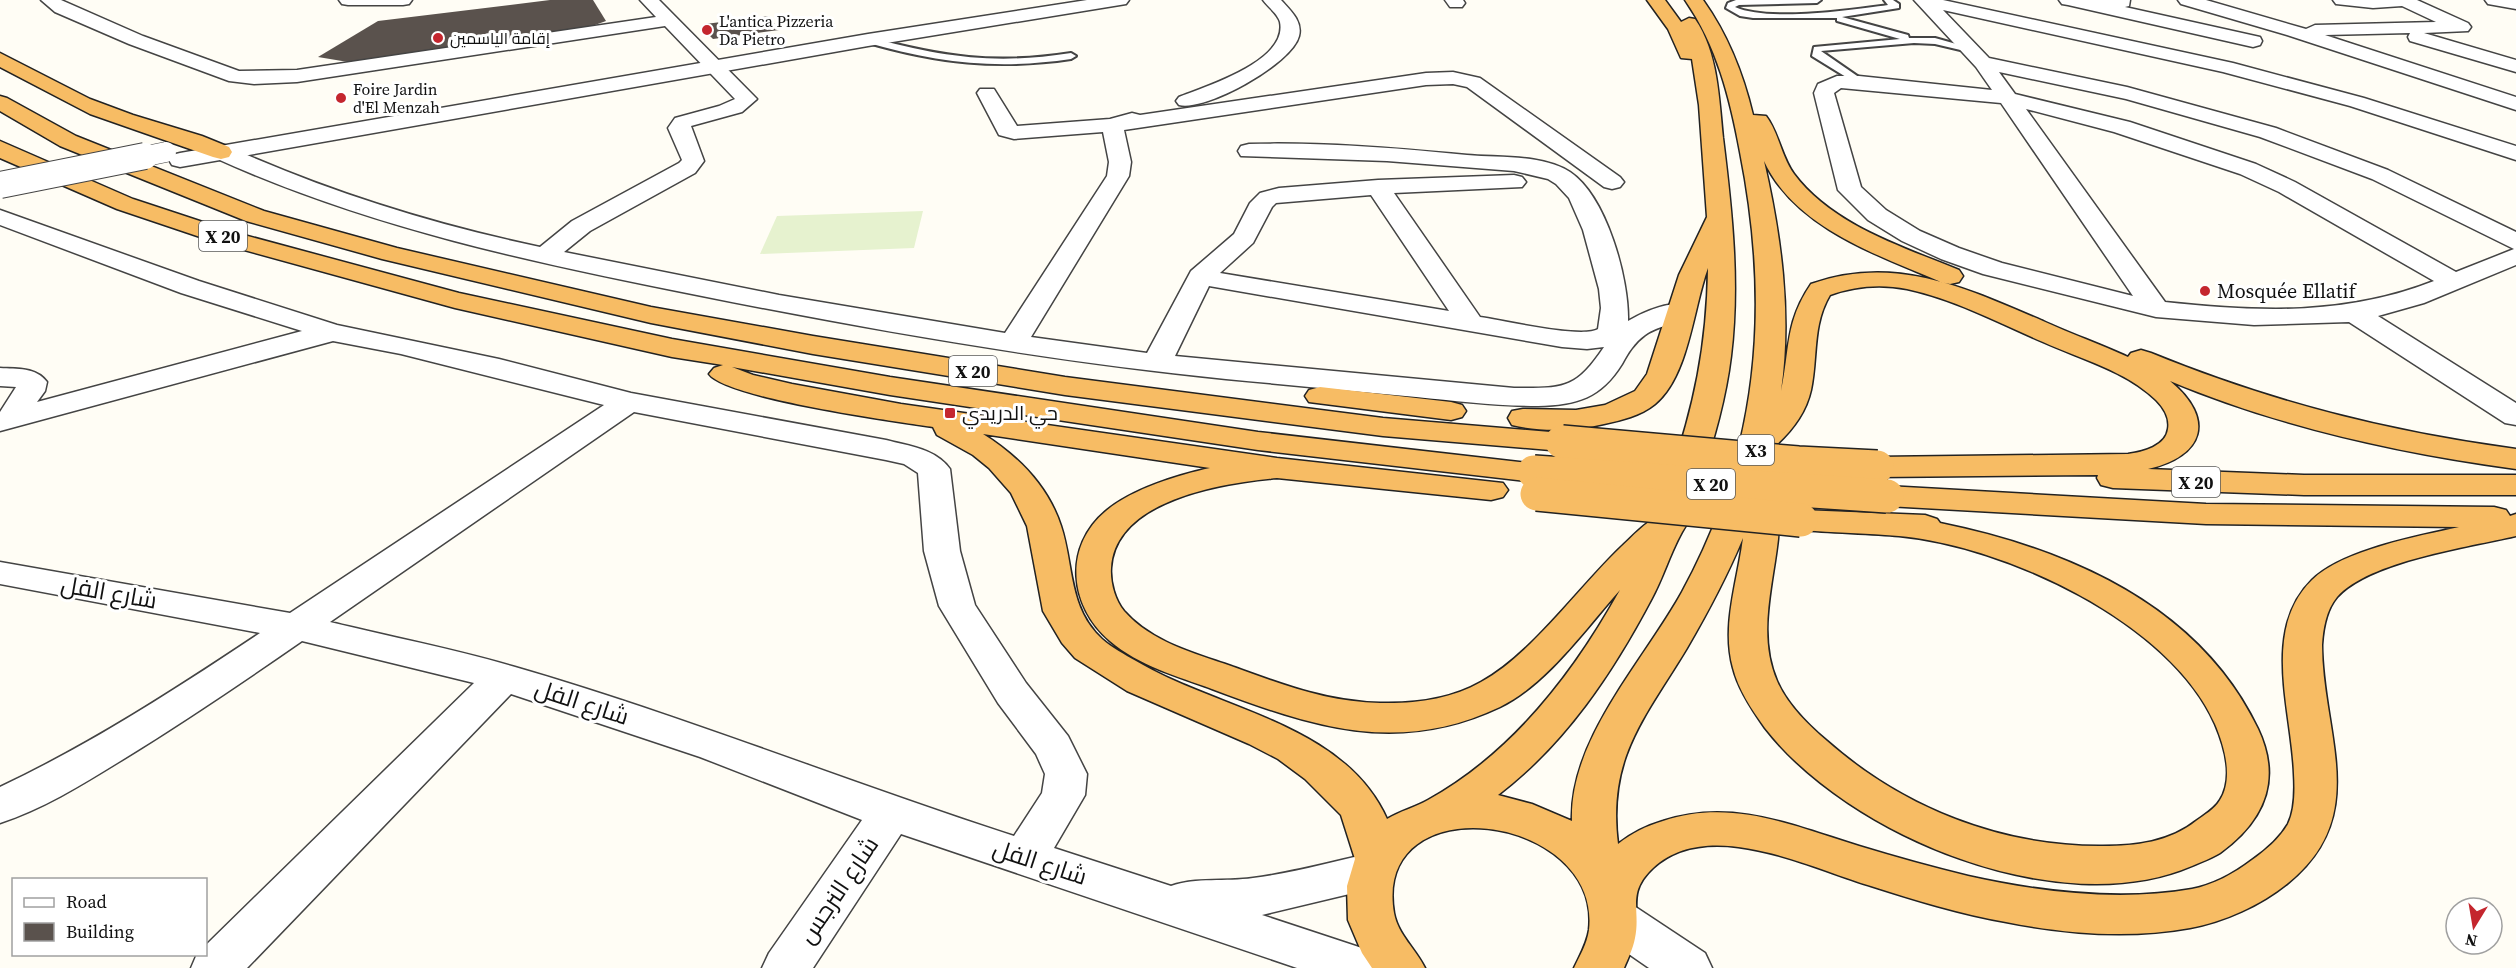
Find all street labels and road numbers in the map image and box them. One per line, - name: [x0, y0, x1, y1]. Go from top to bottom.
- road number: X 20: [199, 221, 247, 251]
- road number: X 20: [949, 356, 997, 386]
- road number: X3: [1738, 435, 1774, 465]
- road number: X 20: [2172, 467, 2220, 497]
- road number: X 20: [1687, 469, 1735, 499]
- street label: شارع الفل: [58, 567, 160, 617]
- street label: شارع الفل: [531, 671, 633, 733]
- street label: شارع النرجس: [790, 830, 886, 950]
- street label: شارع الفل: [989, 831, 1091, 893]

